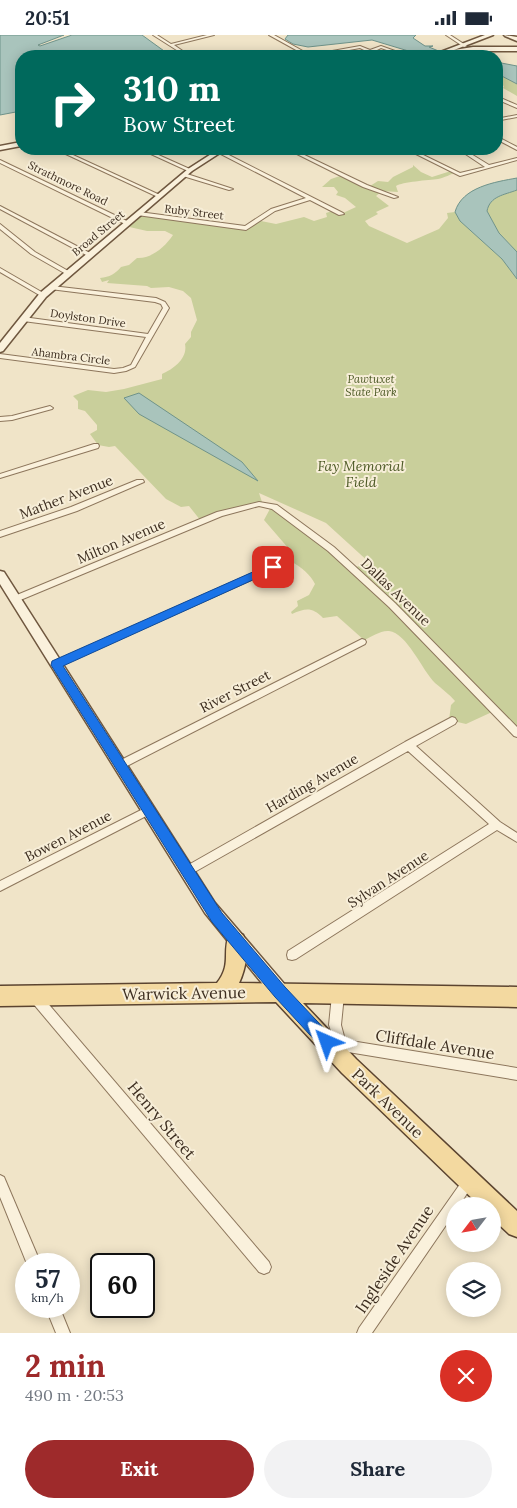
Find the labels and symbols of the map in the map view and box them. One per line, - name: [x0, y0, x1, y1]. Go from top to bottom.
- street label: Strathmore Road: [26, 158, 111, 209]
- street label: Ruby Street: [164, 201, 225, 223]
- street label: Broad Street: [69, 207, 128, 259]
- street label: Doylston Drive: [49, 306, 127, 330]
- street label: Ahambra Circle: [30, 344, 111, 368]
- park label: Pawtuxet State Park: [345, 372, 397, 399]
- park label: Fay Memorial Field: [317, 457, 405, 491]
- street label: Mather Avenue: [17, 471, 116, 523]
- street label: Milton Avenue: [74, 514, 168, 568]
- pin: [252, 546, 294, 588]
- street label: Dallas Avenue: [357, 554, 435, 630]
- street label: River Street: [197, 665, 274, 716]
- street label: Harding Avenue: [263, 749, 362, 817]
- street label: Bowen Avenue: [22, 806, 115, 866]
- street label: Sylvan Avenue: [344, 846, 432, 912]
- street label: Warwick Avenue: [122, 982, 246, 1004]
- position arrow: [300, 1015, 352, 1067]
- street label: Cliffdale Avenue: [374, 1025, 496, 1063]
- street label: Park Avenue: [348, 1064, 428, 1142]
- street label: Henry Street: [124, 1077, 201, 1164]
- north arrow: [446, 1197, 501, 1253]
- street label: Ingleside Avenue: [351, 1201, 438, 1317]
- speed limit sign: 60: [90, 1253, 155, 1318]

